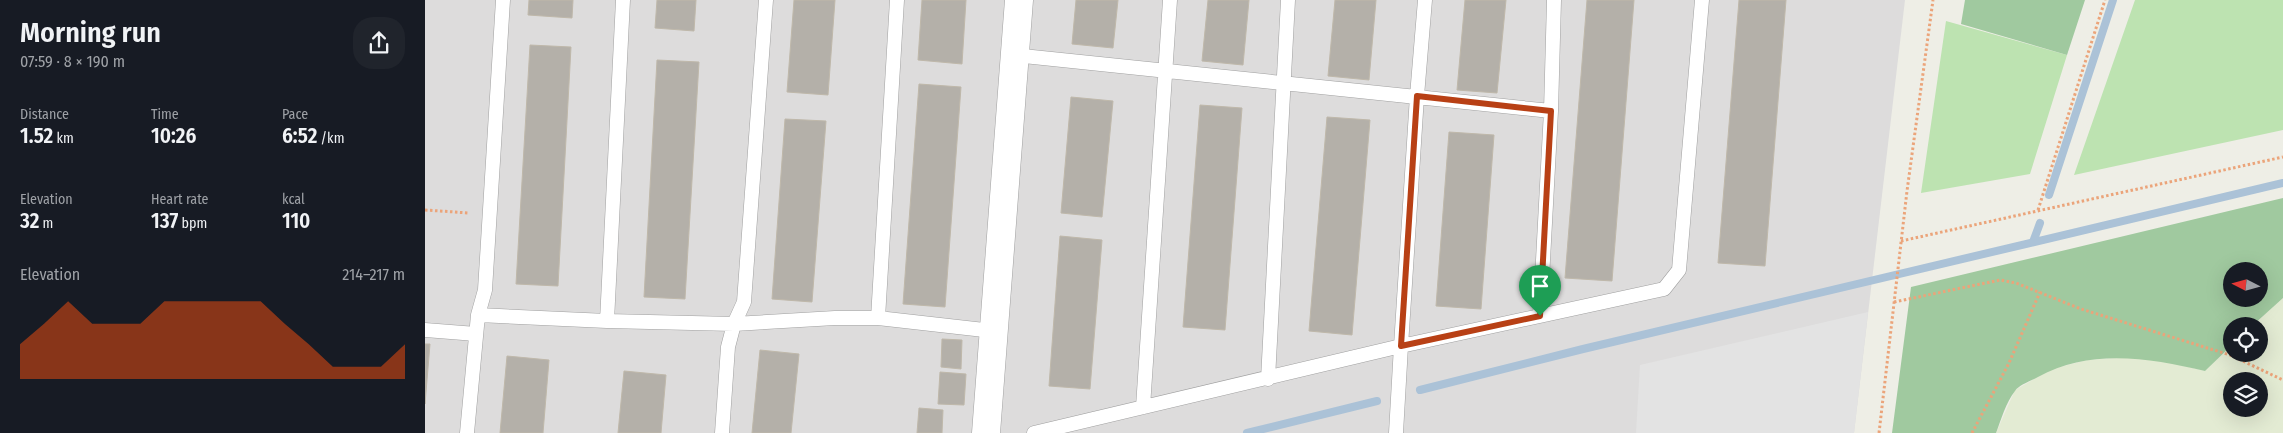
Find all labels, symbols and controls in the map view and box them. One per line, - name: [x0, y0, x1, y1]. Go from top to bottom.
- text: Morning run: [20, 16, 161, 49]
- button: share: [353, 17, 405, 69]
- text: 07:59 · 8 × 190 m: [20, 52, 125, 71]
- text: Distance: [20, 106, 69, 123]
- text: Time: [151, 106, 179, 123]
- text: Pace: [282, 106, 308, 123]
- text: 1.52: [20, 123, 53, 149]
- text: 10:26: [151, 123, 196, 149]
- text: 6:52: [282, 123, 317, 149]
- text: km: [53, 130, 74, 147]
- text: /km: [317, 130, 344, 147]
- text: Elevation: [20, 191, 73, 208]
- text: Heart rate: [151, 191, 208, 208]
- text: kcal: [282, 191, 305, 208]
- text: 32: [20, 208, 39, 234]
- text: 137: [151, 208, 178, 234]
- text: 110: [282, 208, 310, 234]
- text: m: [39, 215, 53, 232]
- text: bpm: [178, 215, 207, 232]
- north arrow: [2223, 262, 2267, 308]
- map controls: [2223, 262, 2268, 417]
- text: Elevation: [20, 265, 80, 284]
- text: 214–217 m: [342, 265, 405, 284]
- pin: [1519, 265, 1561, 316]
- icon: arrive: [1526, 272, 1554, 300]
- button: locate: [2223, 317, 2268, 362]
- button: layers: [2223, 372, 2268, 417]

